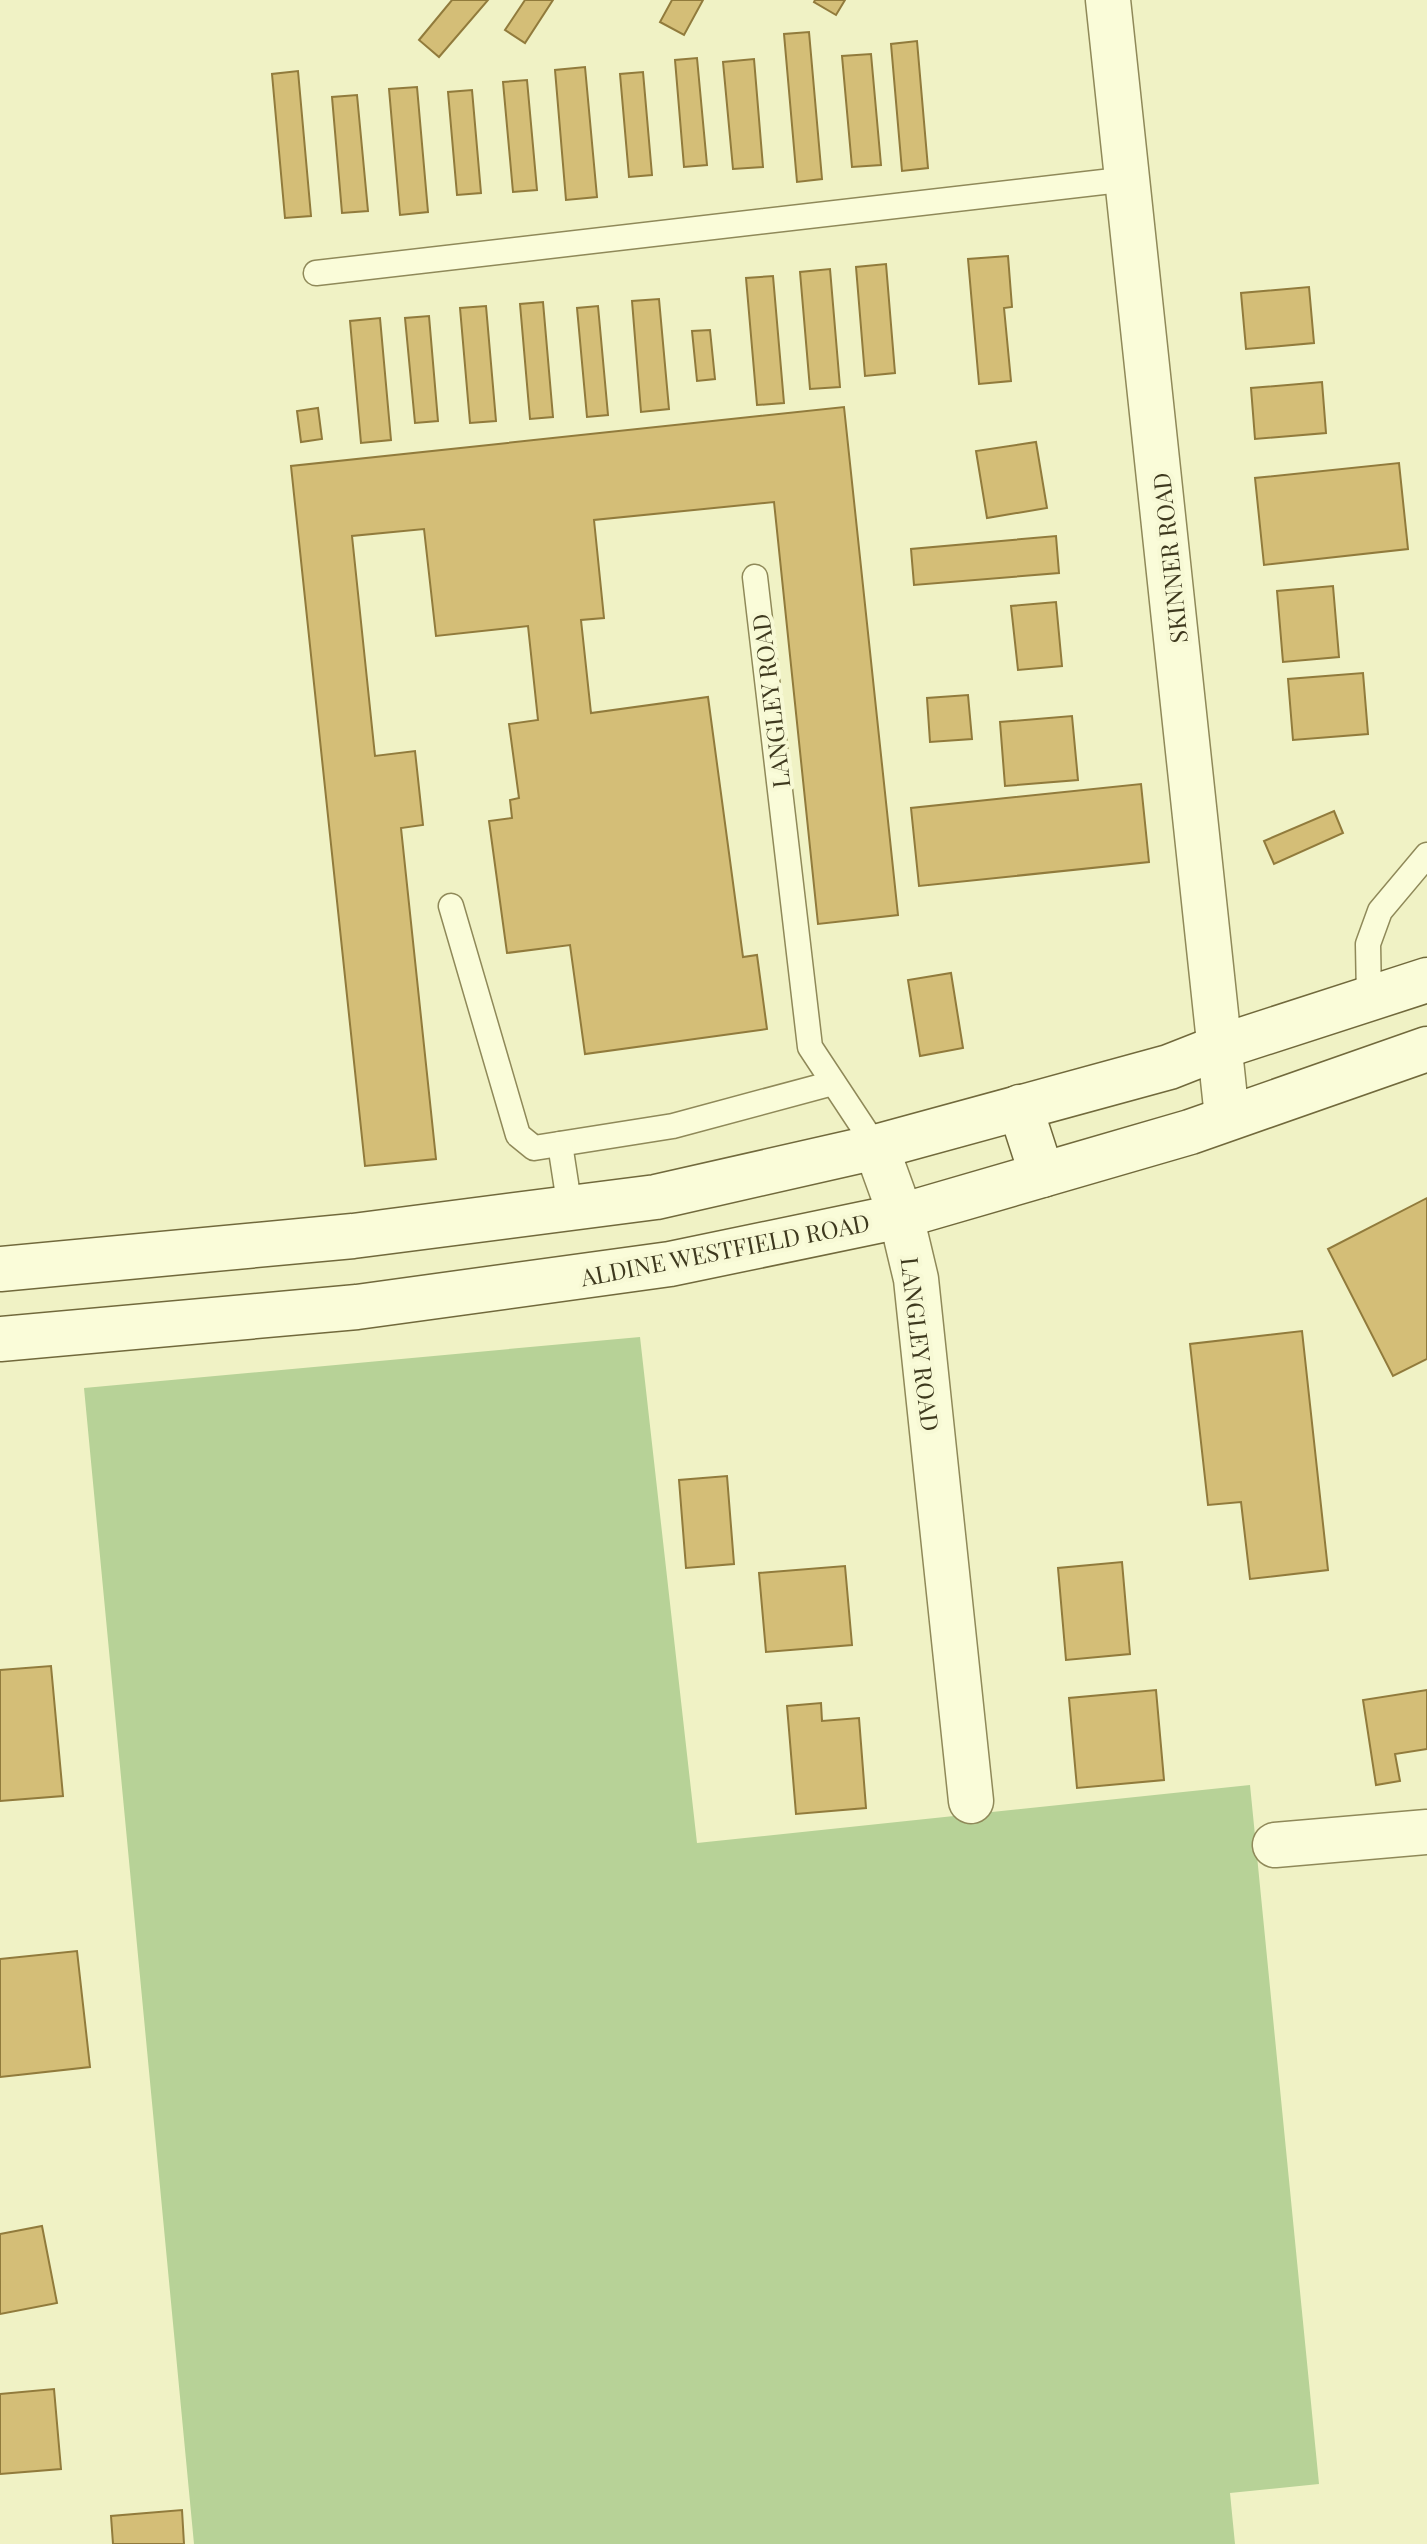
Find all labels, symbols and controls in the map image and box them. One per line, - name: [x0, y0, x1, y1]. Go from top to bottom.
- street label: SKINNER ROAD: [1144, 471, 1194, 645]
- street label: LANGLEY ROAD: [743, 612, 797, 790]
- street label: ALDINE WESTFIELD ROAD: [577, 1205, 872, 1293]
- street label: LANGLEY ROAD: [894, 1255, 948, 1433]

